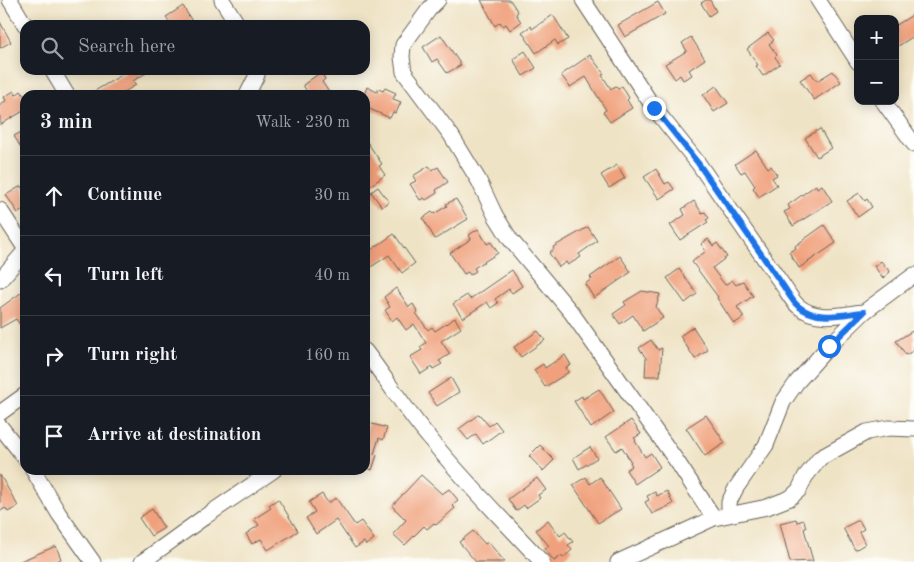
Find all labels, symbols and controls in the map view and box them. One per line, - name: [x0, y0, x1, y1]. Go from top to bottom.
- map controls: [854, 15, 899, 105]
- button: +: [854, 15, 899, 60]
- search box: [20, 20, 370, 75]
- icon: search: [38, 34, 66, 62]
- text: Search here: [78, 38, 175, 57]
- button: −: [854, 60, 899, 105]
- route end: [643, 97, 666, 120]
- text: 3 min: [40, 112, 93, 133]
- text: Walk · 230 m: [255, 115, 350, 131]
- icon: ahead: [40, 182, 68, 210]
- text: Continue: [87, 186, 162, 205]
- text: 30 m: [314, 188, 350, 204]
- icon: left: [40, 262, 68, 290]
- text: Turn left: [87, 266, 164, 285]
- text: 40 m: [314, 268, 350, 284]
- route start: [818, 335, 841, 358]
- icon: right: [40, 342, 68, 370]
- text: Turn right: [87, 346, 177, 365]
- text: 160 m: [305, 348, 350, 364]
- icon: arrive: [40, 422, 68, 450]
- text: Arrive at destination: [87, 426, 261, 445]

